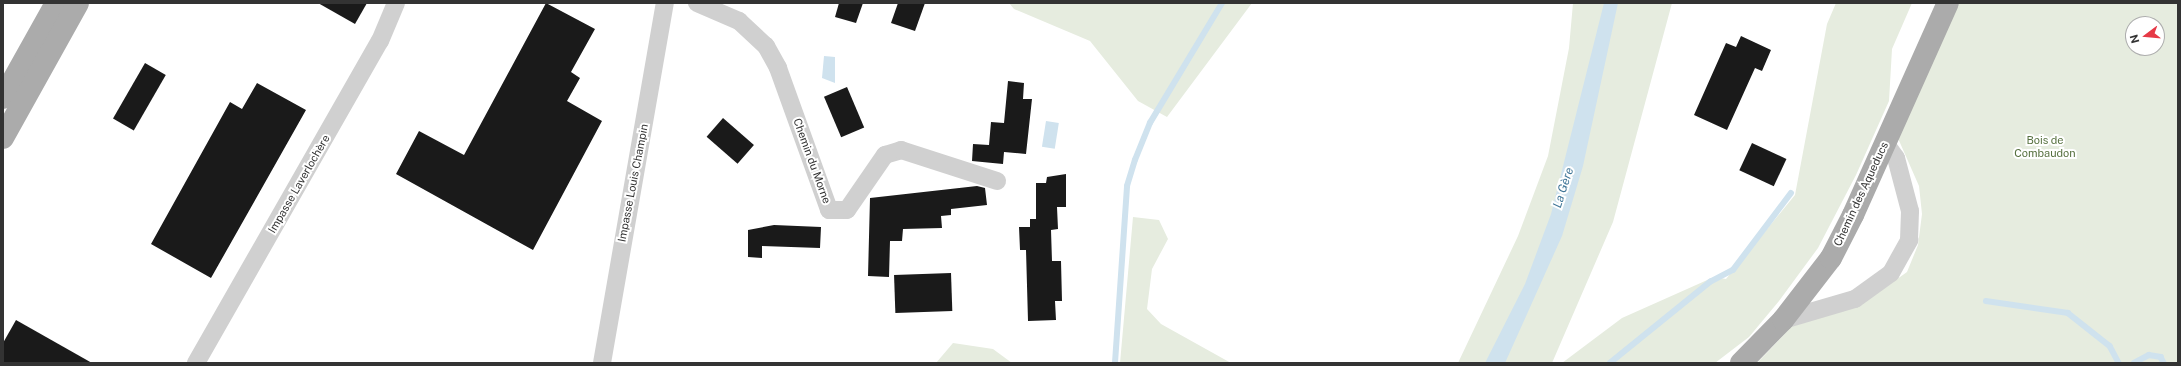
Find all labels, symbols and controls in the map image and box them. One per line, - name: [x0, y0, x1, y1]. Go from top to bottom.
- north arrow: [2125, 16, 2165, 56]
- text: N: [2127, 33, 2141, 45]
- street label: Chemin du Morne: [790, 117, 834, 205]
- street label: Impasse Louis Champin: [615, 123, 651, 243]
- street label: Impasse Laverlochère: [265, 132, 333, 236]
- park label: Bois de Combaudon: [2014, 134, 2076, 160]
- street label: Chemin des Aqueducs: [1831, 140, 1891, 248]
- water label: La Gère: [1551, 166, 1577, 210]

